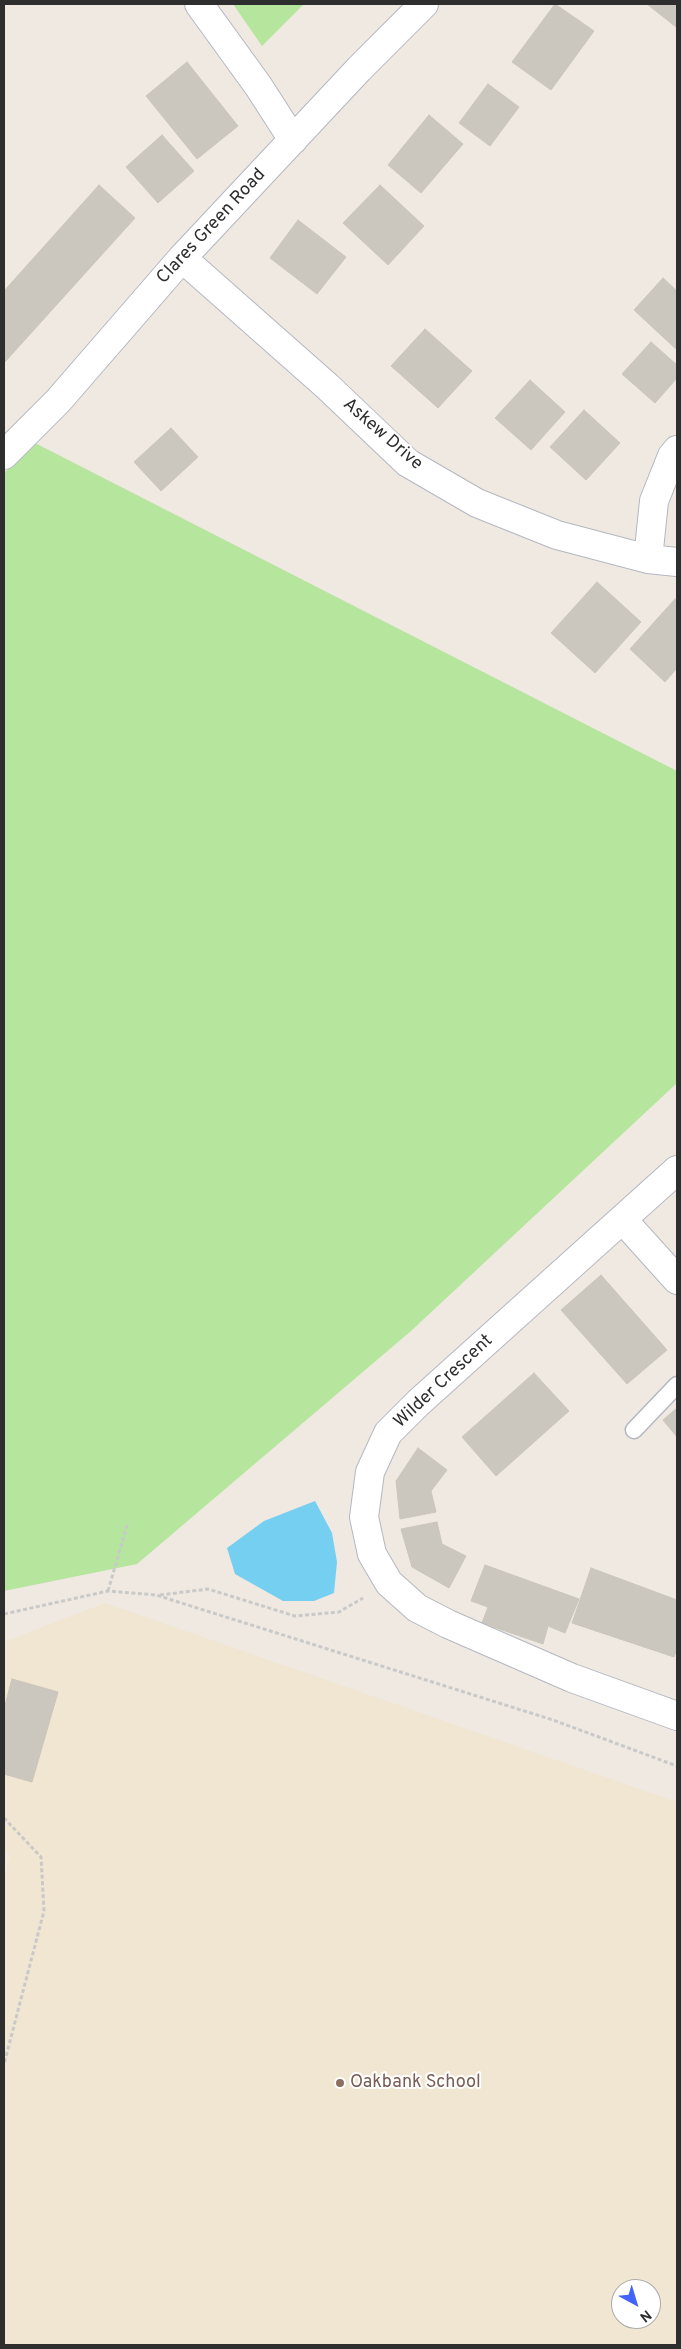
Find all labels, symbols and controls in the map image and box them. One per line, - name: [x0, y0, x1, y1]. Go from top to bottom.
- street label: Clares Green Road: [153, 165, 271, 289]
- street label: Askew Drive: [338, 394, 426, 476]
- street label: Wilder Crescent: [390, 1331, 498, 1433]
- place label: Oakbank School: [350, 2072, 481, 2094]
- marker: Oakbank School: [334, 2077, 346, 2089]
- north arrow: [611, 2279, 661, 2329]
- text: N: [636, 2305, 654, 2325]

